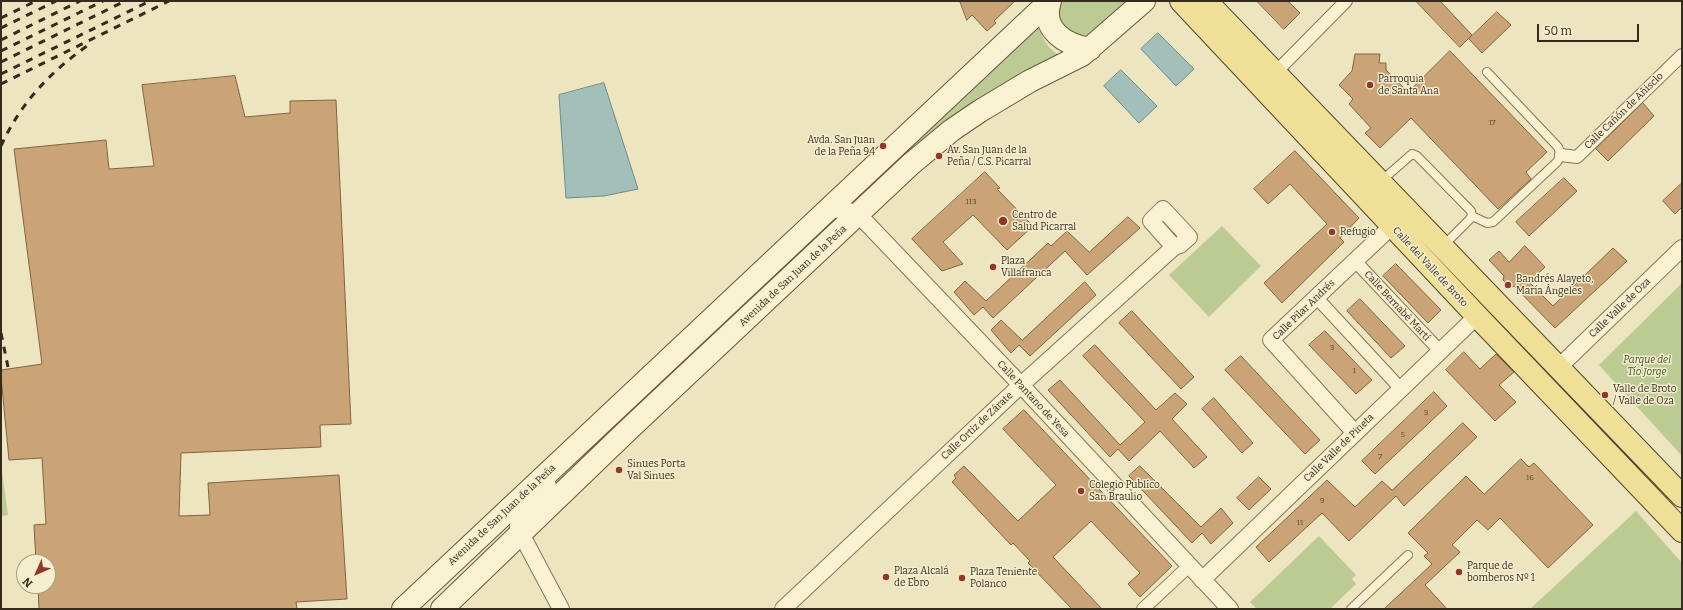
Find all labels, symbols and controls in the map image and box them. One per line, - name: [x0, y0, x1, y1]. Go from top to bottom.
- scale bar: [1539, 16, 1641, 42]
- text: 50 m: [1544, 24, 1572, 38]
- street label: Calle Cañón de Añisclo: [1582, 70, 1666, 152]
- place label: Parroquia de Santa Ana: [1378, 73, 1439, 96]
- marker: Parroquia de Santa Ana: [1365, 80, 1375, 90]
- house number: 17: [1488, 118, 1496, 128]
- place label: Avda. San Juan de la Peña 94: [807, 134, 875, 158]
- marker: Avda. San Juan de la Peña 94: [878, 141, 888, 151]
- place label: Av. San Juan de la Peña / C.S. Picarral: [947, 144, 1031, 168]
- marker: Av. San Juan de la Peña / C.S. Picarral: [934, 151, 944, 161]
- house number: 113: [965, 197, 977, 207]
- place label: Centro de Salud Picarral: [1012, 209, 1076, 232]
- marker: Centro de Salud Picarral: [997, 215, 1009, 227]
- street label: Avenida de San Juan de la Peña: [737, 223, 849, 329]
- street label: Calle del Valle de Broto: [1390, 225, 1470, 309]
- place label: Refugio: [1340, 226, 1376, 238]
- marker: Refugio: [1327, 227, 1337, 237]
- place label: Plaza Villafranca: [1001, 255, 1051, 278]
- marker: Plaza Villafranca: [988, 262, 998, 272]
- street label: Calle Bernabé Martí: [1361, 269, 1433, 343]
- place label: Bandrés Alayeto, María Ángeles: [1516, 273, 1593, 296]
- street label: Calle Valle de Oza: [1587, 276, 1653, 340]
- street label: Calle Pilar Andrés: [1270, 277, 1338, 343]
- marker: Bandrés Alayeto, María Ángeles: [1503, 280, 1513, 290]
- house number: 3: [1330, 343, 1334, 353]
- park label: Parque del Tío Jorge: [1623, 354, 1671, 378]
- street label: Calle Pantano de Yesa: [994, 358, 1072, 440]
- house number: 1: [1352, 366, 1356, 376]
- place label: Valle de Broto / Valle de Oza: [1613, 383, 1677, 406]
- street label: Calle Ortiz de Zárate: [939, 390, 1015, 462]
- marker: Valle de Broto / Valle de Oza: [1600, 390, 1610, 400]
- house number: 3: [1424, 408, 1428, 418]
- street label: Calle Valle de Pineta: [1301, 411, 1377, 485]
- house number: 5: [1401, 430, 1405, 440]
- house number: 7: [1378, 452, 1382, 462]
- place label: Sinues Porta Val Sinues: [627, 458, 685, 482]
- street label: Avenida de San Juan de la Peña: [446, 462, 558, 568]
- marker: Sinues Porta Val Sinues: [614, 465, 624, 475]
- house number: 16: [1526, 473, 1534, 483]
- place label: Colegio Publico San Braulio: [1089, 479, 1160, 502]
- marker: Colegio Publico San Braulio: [1076, 486, 1086, 496]
- house number: 9: [1320, 496, 1324, 506]
- house number: 11: [1297, 518, 1303, 528]
- north arrow: [16, 554, 56, 594]
- place label: Parque de bomberos Nº 1: [1467, 560, 1535, 584]
- place label: Plaza Alcalá de Ebro: [894, 565, 949, 588]
- place label: Plaza Teniente Polanco: [970, 566, 1037, 590]
- marker: Parque de bomberos Nº 1: [1454, 567, 1464, 577]
- marker: Plaza Alcalá de Ebro: [881, 572, 891, 582]
- marker: Plaza Teniente Polanco: [957, 573, 967, 583]
- text: N: [20, 575, 35, 590]

